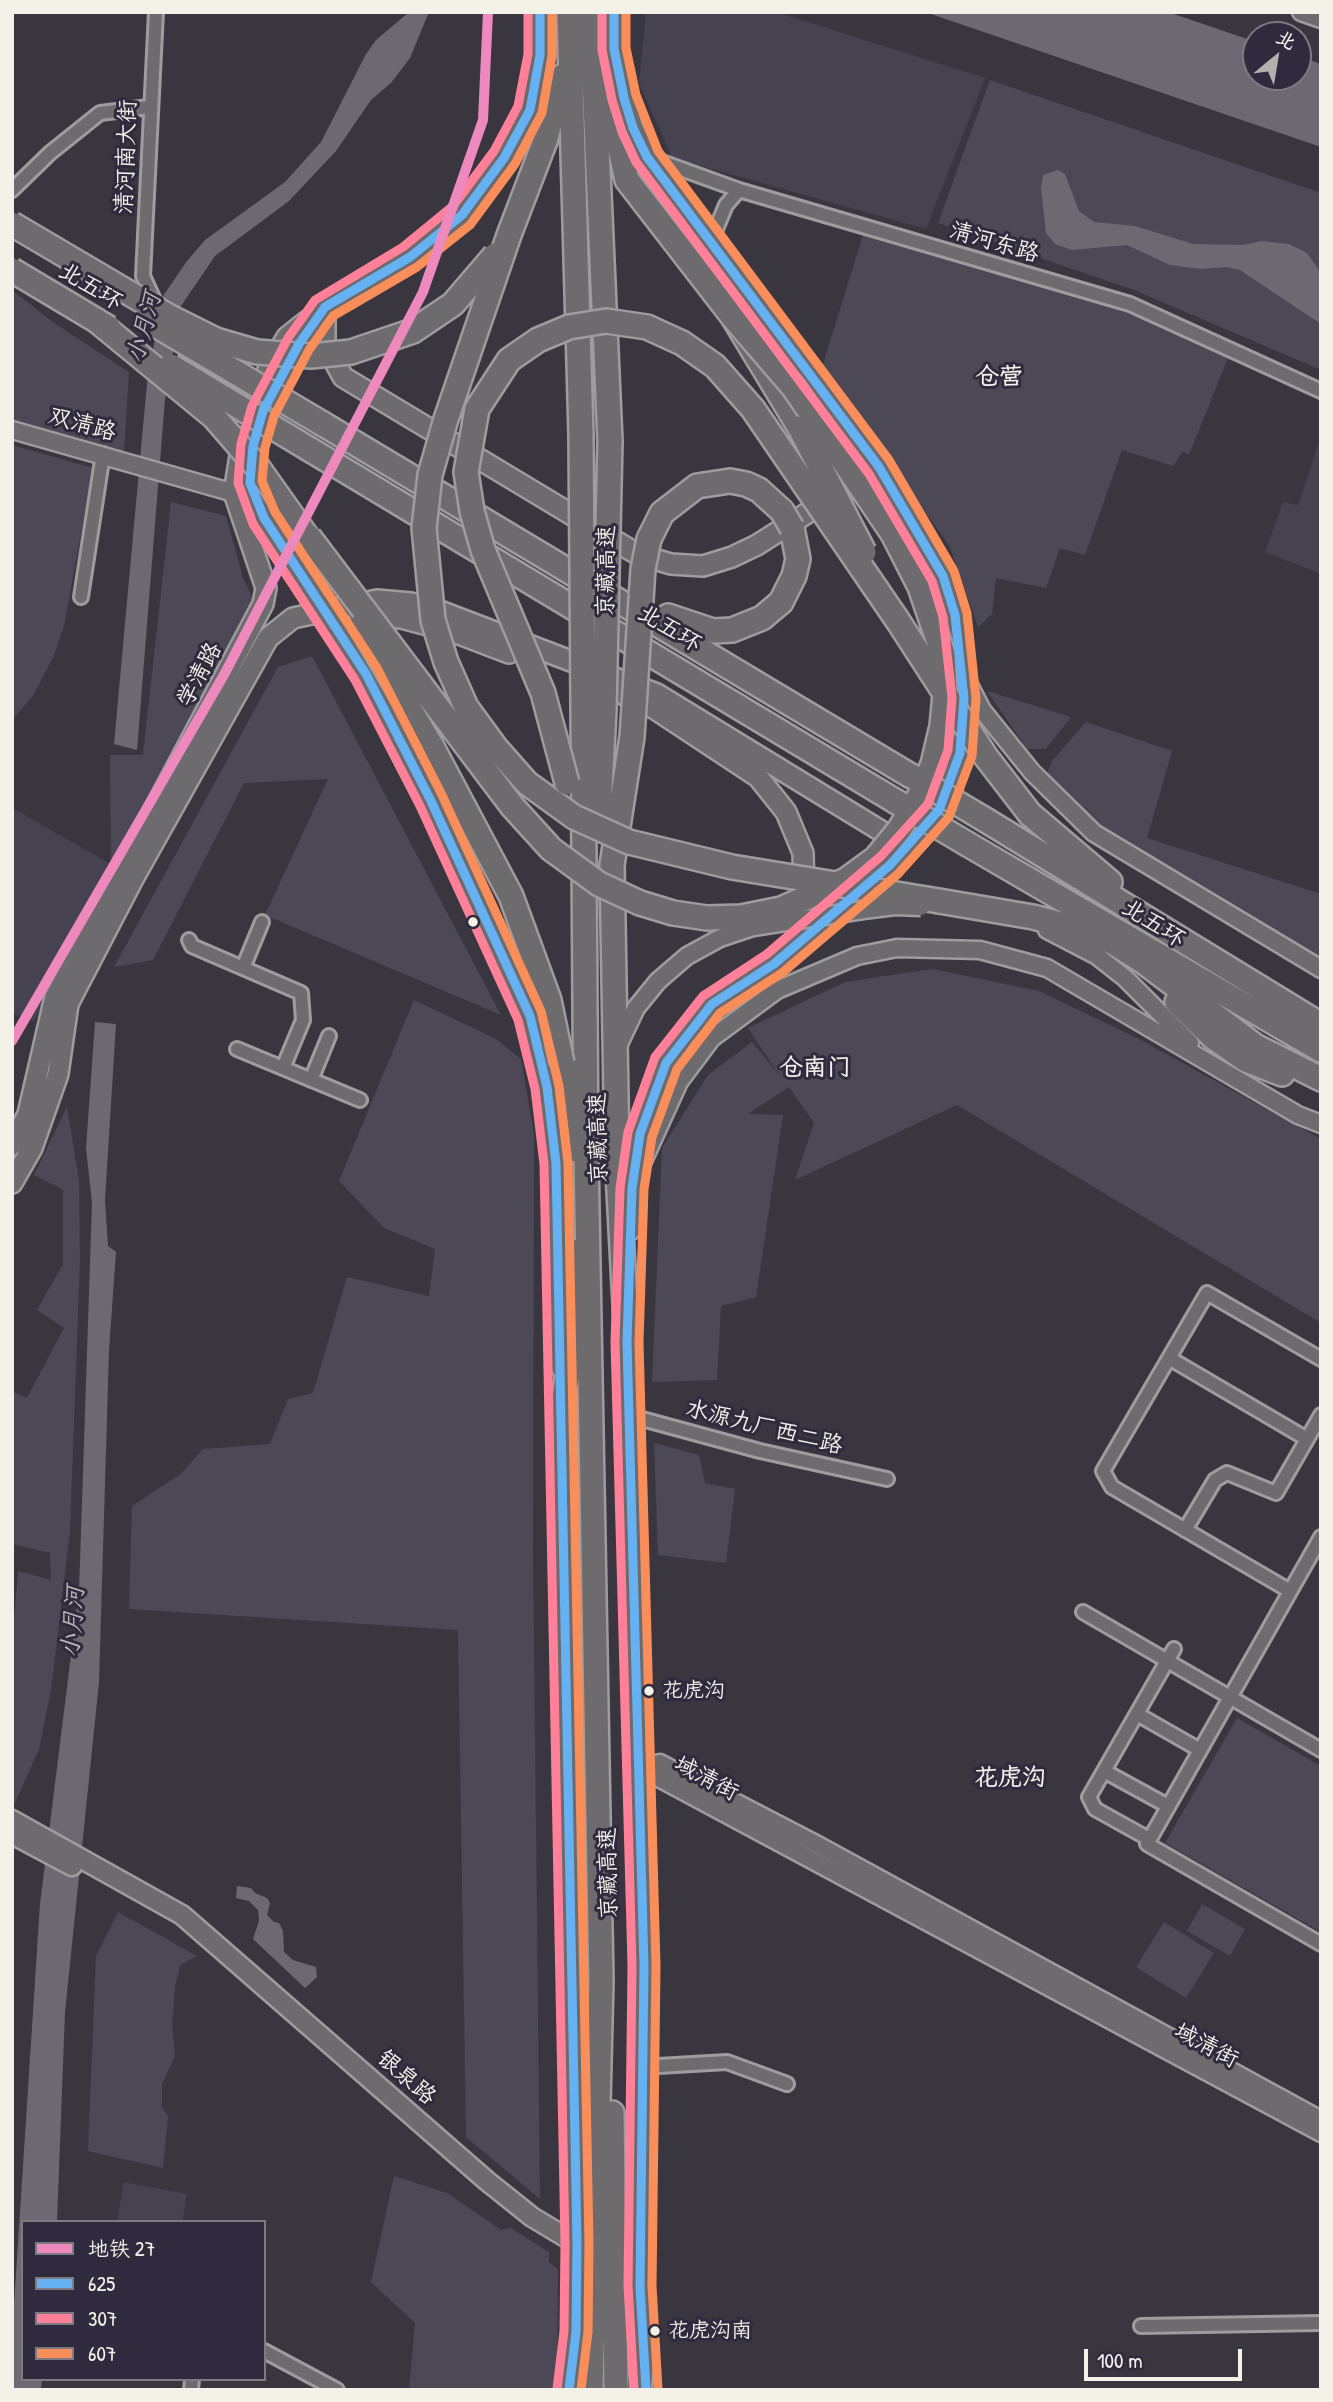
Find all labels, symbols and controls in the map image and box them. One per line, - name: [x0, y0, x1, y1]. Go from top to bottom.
- north arrow: [1242, 21, 1312, 91]
- text: 北: [1272, 24, 1301, 56]
- street label: 清河南大街: [111, 99, 143, 215]
- street label: 清河东路: [946, 217, 1042, 269]
- street label: 北五环: [53, 257, 127, 317]
- water label: 小月河: [122, 289, 168, 367]
- district label: 仓营: [975, 364, 1023, 392]
- street label: 双清路: [45, 403, 119, 447]
- street label: 京藏高速: [592, 525, 622, 617]
- street label: 北五环: [632, 599, 706, 659]
- street label: 学清路: [172, 638, 228, 712]
- street label: 北五环: [1116, 894, 1190, 954]
- unlabelled marker: [466, 915, 480, 929]
- district label: 仓南门: [779, 1055, 851, 1083]
- street label: 京藏高速: [584, 1092, 614, 1184]
- street label: 水源九厂西二路: [683, 1395, 845, 1461]
- water label: 小月河: [57, 1585, 91, 1659]
- place label: 花虎沟: [662, 1678, 725, 1704]
- marker: 花虎沟: [642, 1684, 656, 1698]
- street label: 域清街: [669, 1751, 743, 1807]
- district label: 花虎沟: [974, 1765, 1046, 1793]
- street label: 京藏高速: [594, 1827, 624, 1919]
- street label: 域清街: [1169, 2018, 1243, 2074]
- street label: 银泉路: [371, 2045, 441, 2111]
- legend: [21, 2220, 266, 2381]
- text: 地铁 27: [88, 2234, 155, 2263]
- text: 625: [88, 2269, 115, 2298]
- text: 307: [88, 2304, 117, 2333]
- place label: 花虎沟南: [668, 2318, 752, 2344]
- marker: 花虎沟南: [648, 2324, 662, 2338]
- scale bar: [1088, 2336, 1246, 2380]
- text: 607: [88, 2339, 116, 2368]
- text: 100 m: [1097, 2346, 1143, 2375]

